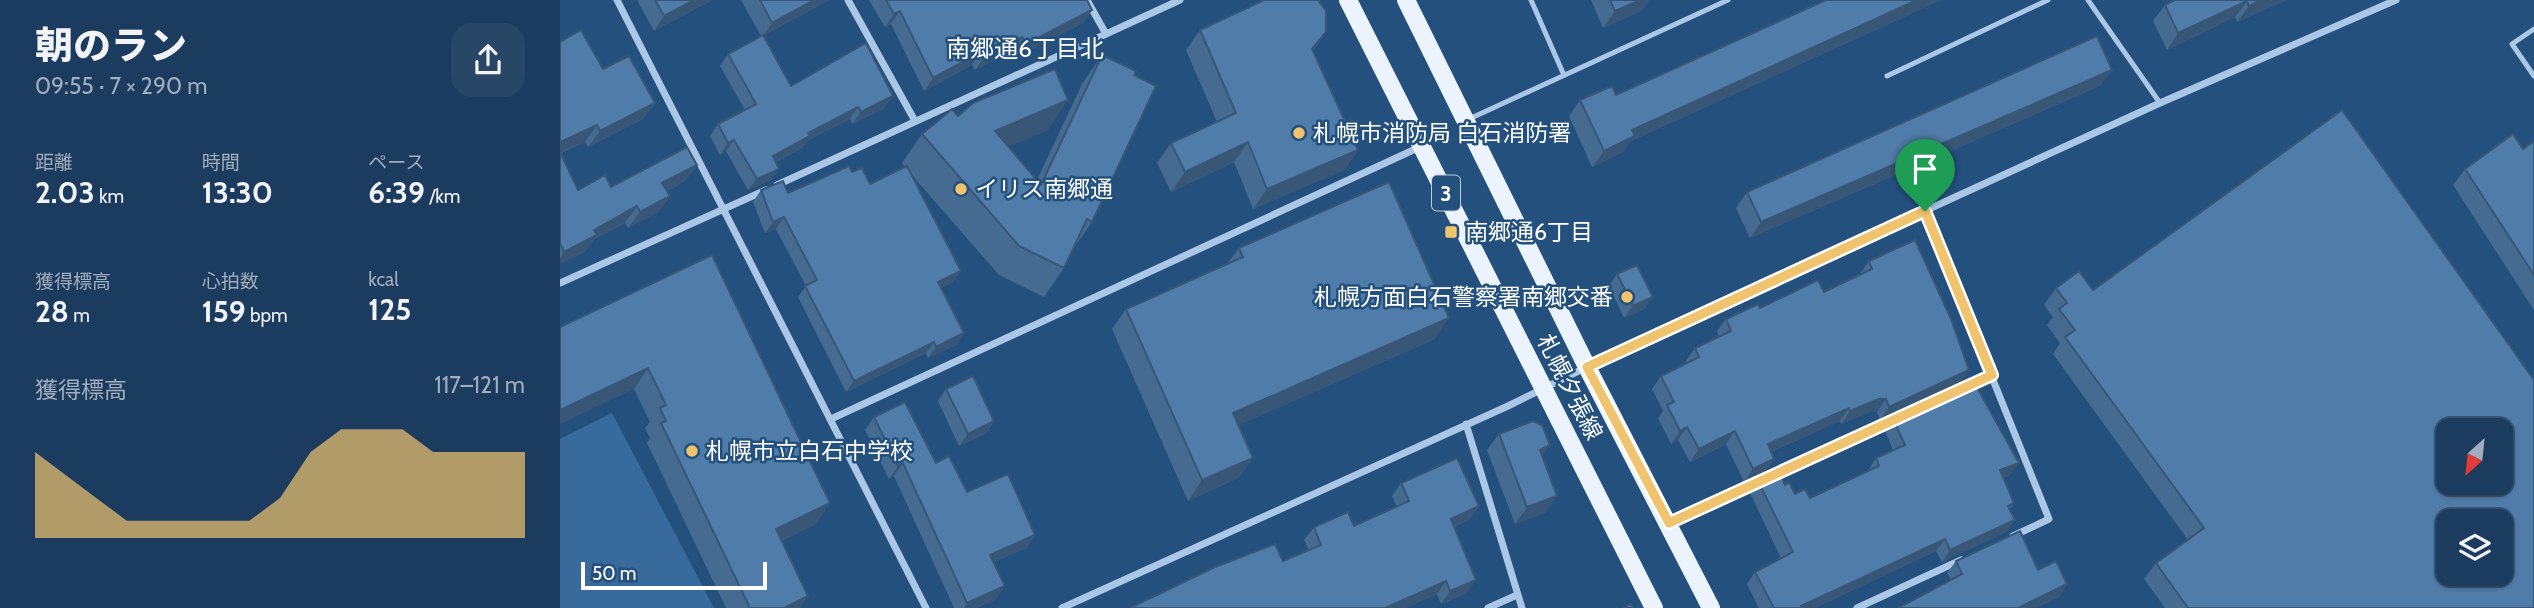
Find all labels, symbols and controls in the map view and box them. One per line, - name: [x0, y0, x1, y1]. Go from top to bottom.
- text: 朝のラン: [35, 22, 187, 69]
- button: share: [451, 23, 525, 97]
- district label: 南郷通6丁目北: [946, 34, 1104, 63]
- text: 09:55 · 7 × 290 m: [35, 72, 207, 100]
- place label: 札幌市消防局 白石消防署: [1313, 119, 1571, 147]
- marker: 札幌市消防局 白石消防署: [1291, 125, 1307, 141]
- pin: [1895, 139, 1955, 211]
- icon: arrive: [1906, 150, 1944, 188]
- text: 距離: [35, 151, 73, 174]
- text: 時間: [202, 151, 240, 174]
- text: ペース: [368, 151, 424, 174]
- text: 2.03: [35, 174, 95, 211]
- text: 13:30: [202, 174, 273, 211]
- text: 6:39: [368, 174, 425, 211]
- place label: イリス南郷通: [975, 175, 1113, 203]
- road number: 3: [1432, 176, 1460, 210]
- marker: イリス南郷通: [953, 181, 969, 197]
- text: km: [95, 185, 124, 208]
- text: /km: [425, 185, 460, 208]
- place label: 南郷通6丁目: [1465, 218, 1593, 246]
- marker: 南郷通6丁目: [1443, 224, 1459, 240]
- text: kcal: [368, 268, 399, 291]
- text: 獲得標高: [35, 270, 111, 293]
- text: 心拍数: [202, 270, 259, 293]
- place label: 札幌方面白石警察署南郷交番: [1314, 283, 1613, 311]
- marker: 札幌方面白石警察署南郷交番: [1619, 289, 1635, 305]
- text: 125: [368, 291, 411, 328]
- text: 28: [35, 293, 69, 330]
- text: 159: [202, 293, 246, 330]
- text: m: [69, 304, 90, 327]
- text: bpm: [246, 304, 288, 327]
- street label: 札幌夕張線: [1531, 329, 1609, 445]
- text: 117–121 m: [434, 371, 525, 399]
- text: 獲得標高: [35, 376, 127, 404]
- north arrow: [2436, 418, 2513, 495]
- map controls: [2436, 418, 2513, 586]
- place label: 札幌市立白石中学校: [706, 437, 913, 465]
- marker: 札幌市立白石中学校: [684, 443, 700, 459]
- button: layers: [2436, 509, 2513, 586]
- scale bar: [581, 559, 766, 591]
- text: 50 m: [592, 562, 636, 585]

